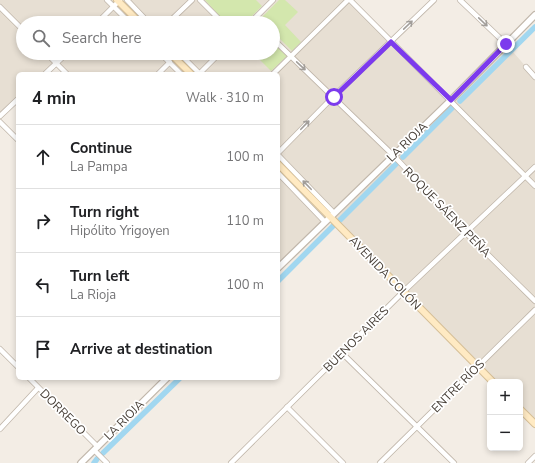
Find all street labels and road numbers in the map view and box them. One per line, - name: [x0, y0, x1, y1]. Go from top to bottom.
- street label: LA RIOJA: [383, 118, 431, 165]
- street label: ROQUE SÁENZ PEÑA: [400, 163, 494, 261]
- street label: AVENIDA COLÓN: [346, 233, 424, 313]
- street label: BUENOS AIRES: [320, 303, 392, 375]
- street label: ENTRE RÍOS: [428, 356, 488, 416]
- street label: DORREGO: [36, 385, 90, 439]
- street label: LA RIOJA: [100, 396, 148, 444]

